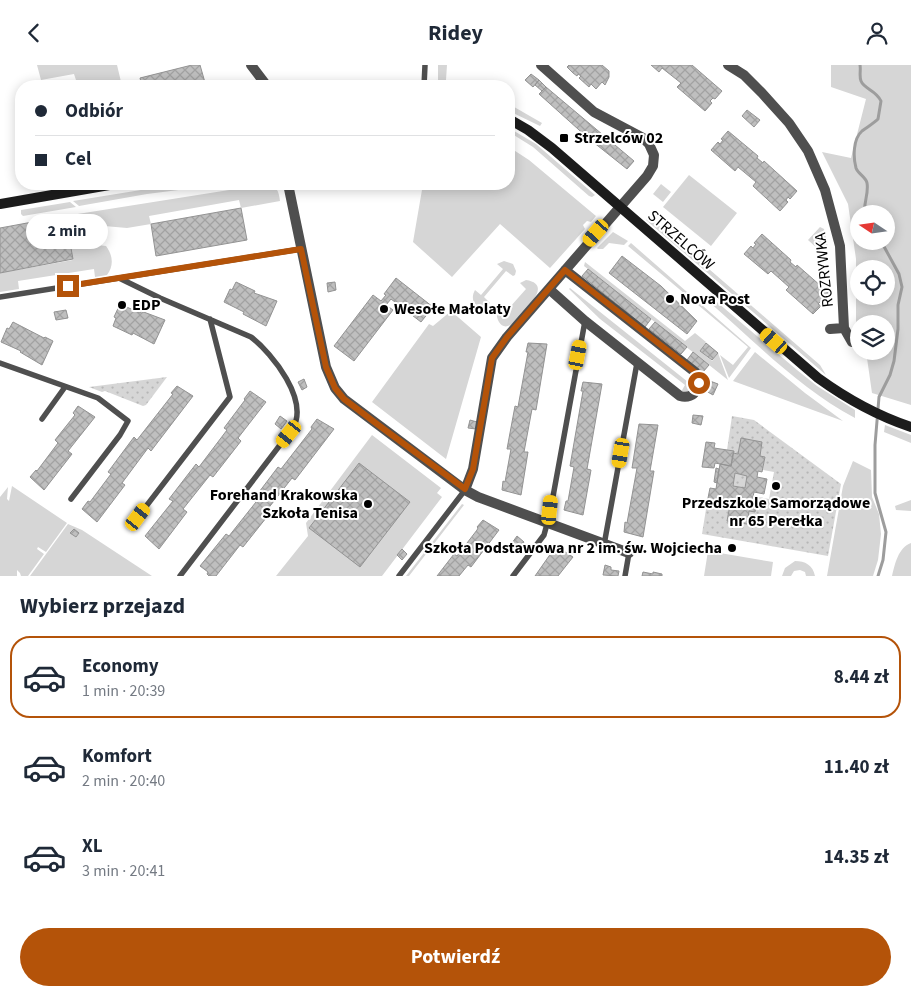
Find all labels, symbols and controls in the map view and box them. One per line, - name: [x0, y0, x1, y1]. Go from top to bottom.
- text: Ridey: [428, 17, 483, 49]
- icon: back: [20, 19, 48, 47]
- icon: person: [863, 19, 891, 47]
- text: Odbiór: [65, 98, 123, 125]
- place label: Strzelców 02: [574, 127, 663, 149]
- marker: Strzelców 02: [558, 132, 570, 144]
- text: Cel: [65, 146, 91, 173]
- street label: STRZELCÓW: [643, 205, 719, 275]
- north arrow: [850, 205, 895, 250]
- map controls: [850, 205, 895, 360]
- callout: 2 min: [27, 213, 109, 249]
- car: [580, 217, 611, 249]
- text: 2 min: [48, 220, 86, 242]
- street label: ROZRYWKA: [809, 231, 839, 308]
- button: locate: [850, 260, 895, 305]
- route end: [57, 275, 79, 297]
- place label: Nova Post: [680, 288, 750, 310]
- marker: Nova Post: [664, 293, 676, 305]
- place label: EDP: [132, 294, 160, 316]
- place label: Wesołe Małolaty: [394, 298, 512, 320]
- marker: EDP: [116, 299, 128, 311]
- marker: Wesołe Małolaty: [378, 303, 390, 315]
- button: layers: [850, 315, 895, 360]
- car: [757, 325, 790, 357]
- car: [567, 339, 588, 371]
- route start: [688, 372, 710, 394]
- car: [273, 418, 304, 450]
- car: [611, 437, 630, 469]
- marker: Przedszkole Samorządowe nr 65 Perełka: [770, 480, 782, 492]
- place label: Forehand Krakowska Szkoła Tenisa: [210, 484, 358, 524]
- place label: Przedszkole Samorządowe nr 65 Perełka: [682, 492, 870, 532]
- car: [540, 494, 559, 526]
- marker: Forehand Krakowska Szkoła Tenisa: [362, 498, 374, 510]
- car: [122, 501, 153, 533]
- place label: Szkoła Podstawowa nr 2 im. św. Wojciecha: [424, 537, 722, 559]
- marker: Szkoła Podstawowa nr 2 im. św. Wojciecha: [726, 542, 738, 554]
- text: Wybierz przejazd: [20, 590, 185, 622]
- text: Economy: [82, 653, 159, 680]
- icon: car: [22, 655, 67, 700]
- text: 8.44 zł: [834, 664, 889, 691]
- text: 1 min · 20:39: [82, 680, 165, 702]
- text: Komfort: [82, 743, 152, 770]
- icon: car: [22, 745, 67, 790]
- text: 11.40 zł: [824, 754, 889, 781]
- text: 2 min · 20:40: [82, 770, 165, 792]
- text: XL: [82, 833, 103, 860]
- icon: car: [22, 835, 67, 880]
- text: 14.35 zł: [824, 844, 889, 871]
- text: 3 min · 20:41: [82, 860, 165, 882]
- button: Potwierdź: [20, 928, 891, 986]

